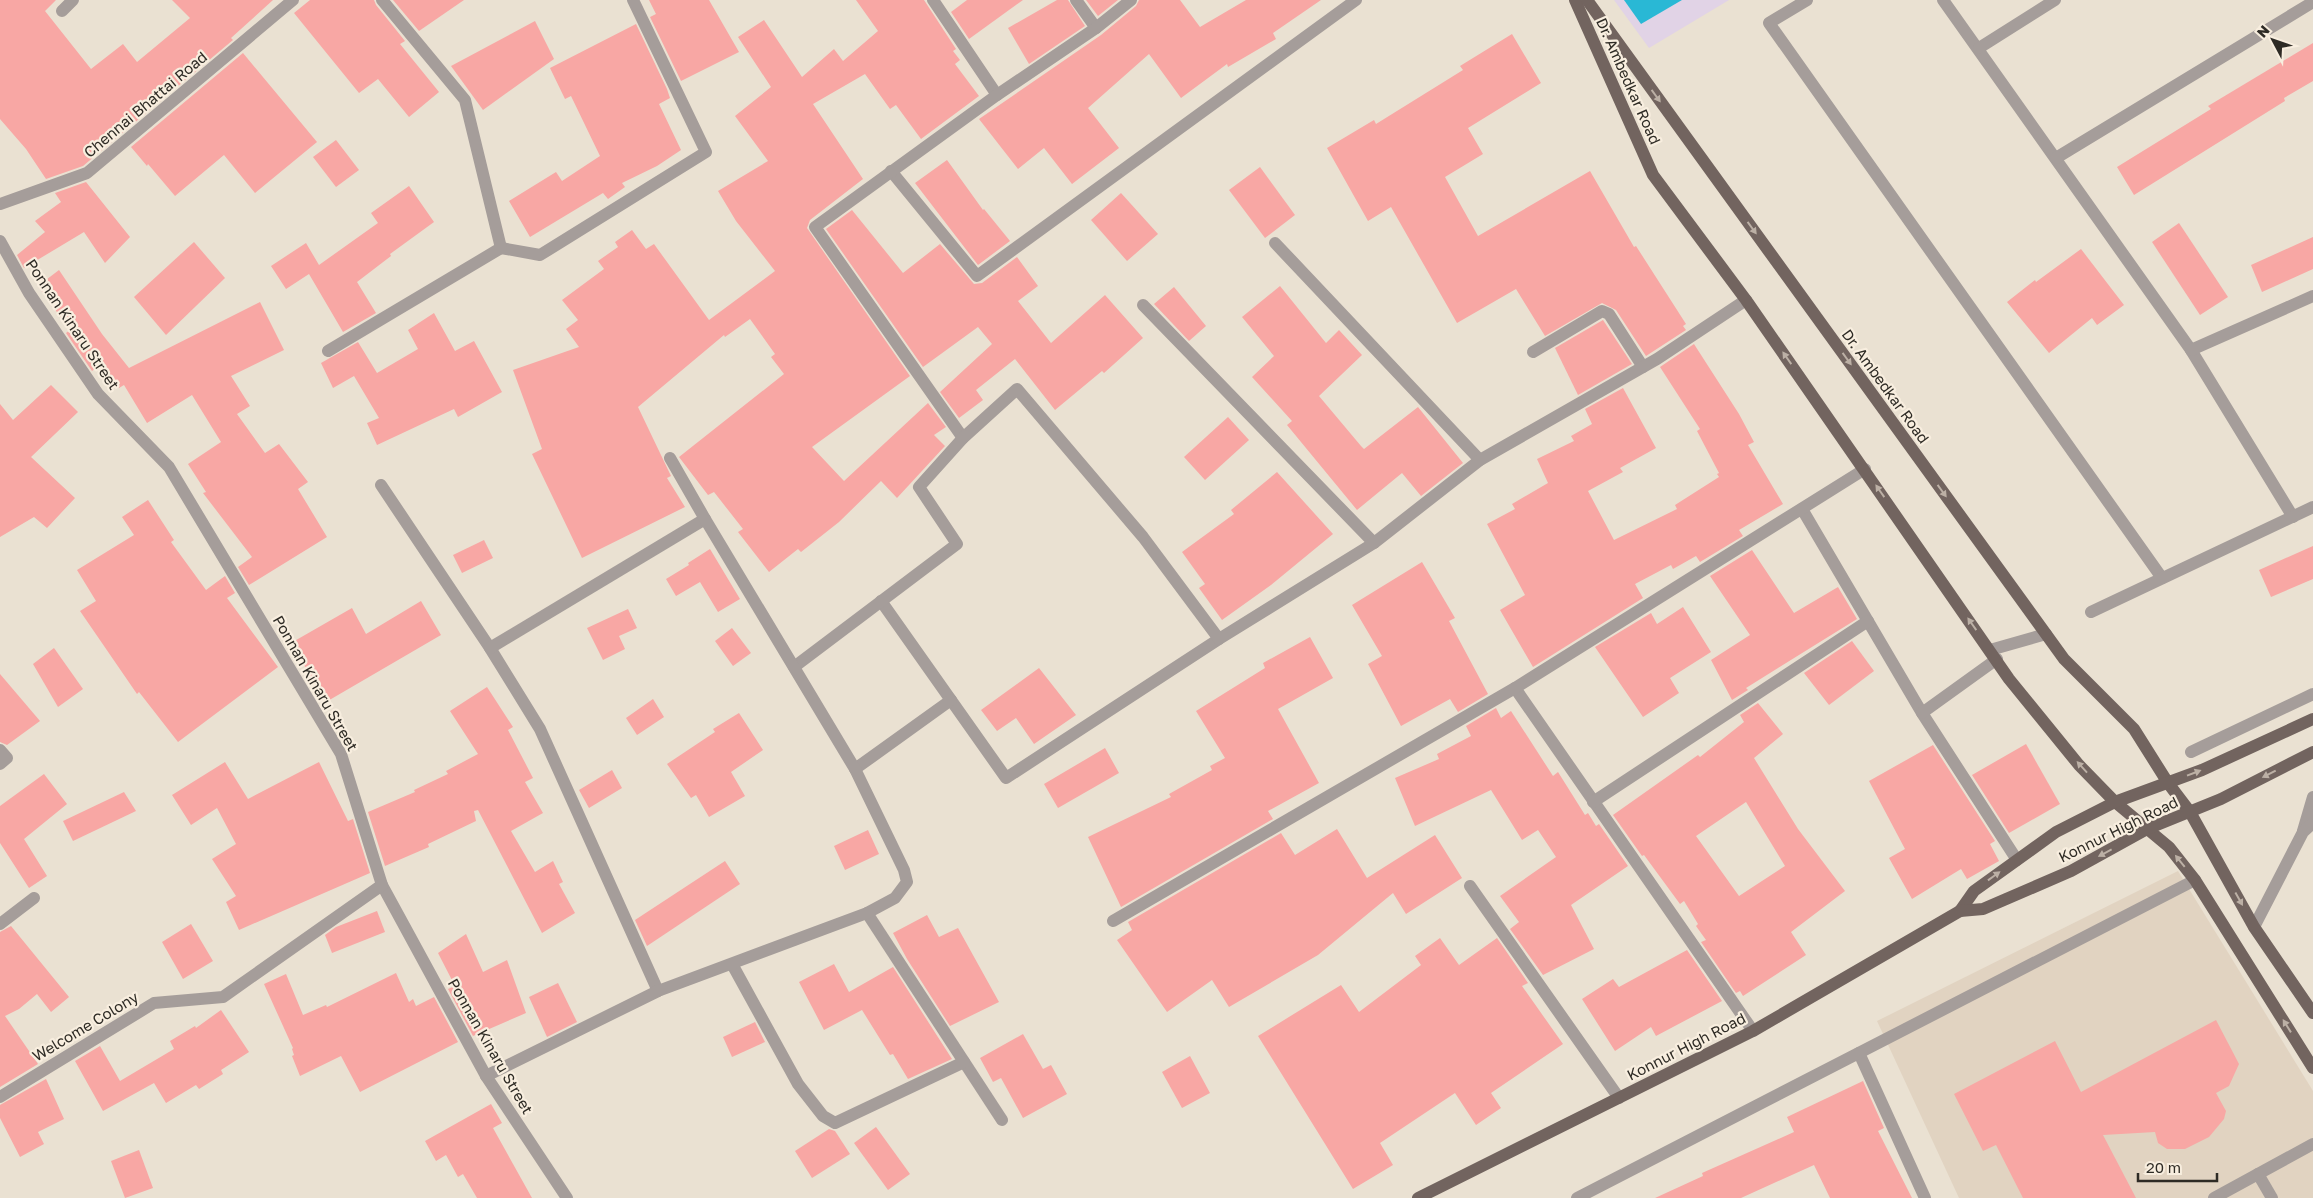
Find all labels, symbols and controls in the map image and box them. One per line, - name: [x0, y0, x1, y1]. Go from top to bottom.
- street label: Dr. Ambedkar Road: [1593, 15, 1665, 147]
- north arrow: [2248, 15, 2298, 65]
- text: N: [2253, 22, 2273, 41]
- street label: Chennai Bhattai Road: [80, 47, 210, 161]
- one-way arrow: [1651, 89, 1662, 102]
- one-way arrow: [1747, 221, 1757, 235]
- street label: Ponnan Kinaru Street: [23, 255, 123, 393]
- street label: Dr. Ambedkar Road: [1839, 326, 1933, 446]
- one-way arrow: [1782, 351, 1792, 364]
- one-way arrow: [1842, 353, 1852, 366]
- one-way arrow: [1875, 484, 1885, 497]
- one-way arrow: [1937, 484, 1947, 498]
- street label: Ponnan Kinaru Street: [270, 612, 362, 754]
- one-way arrow: [1968, 617, 1977, 631]
- one-way arrow: [2076, 761, 2088, 773]
- one-way arrow: [2187, 769, 2202, 777]
- one-way arrow: [2262, 770, 2277, 778]
- street label: Konnur High Road: [2055, 792, 2181, 866]
- one-way arrow: [2098, 848, 2111, 857]
- one-way arrow: [2174, 855, 2185, 868]
- one-way arrow: [1987, 871, 2001, 881]
- one-way arrow: [2235, 892, 2243, 906]
- street label: Ponnan Kinaru Street: [445, 975, 537, 1117]
- street label: Welcome Colony: [29, 987, 142, 1065]
- street label: Konnur High Road: [1624, 1008, 1748, 1084]
- one-way arrow: [2282, 1020, 2292, 1033]
- scale bar: [2138, 1150, 2217, 1182]
- text: 20 m: [2146, 1158, 2181, 1176]

